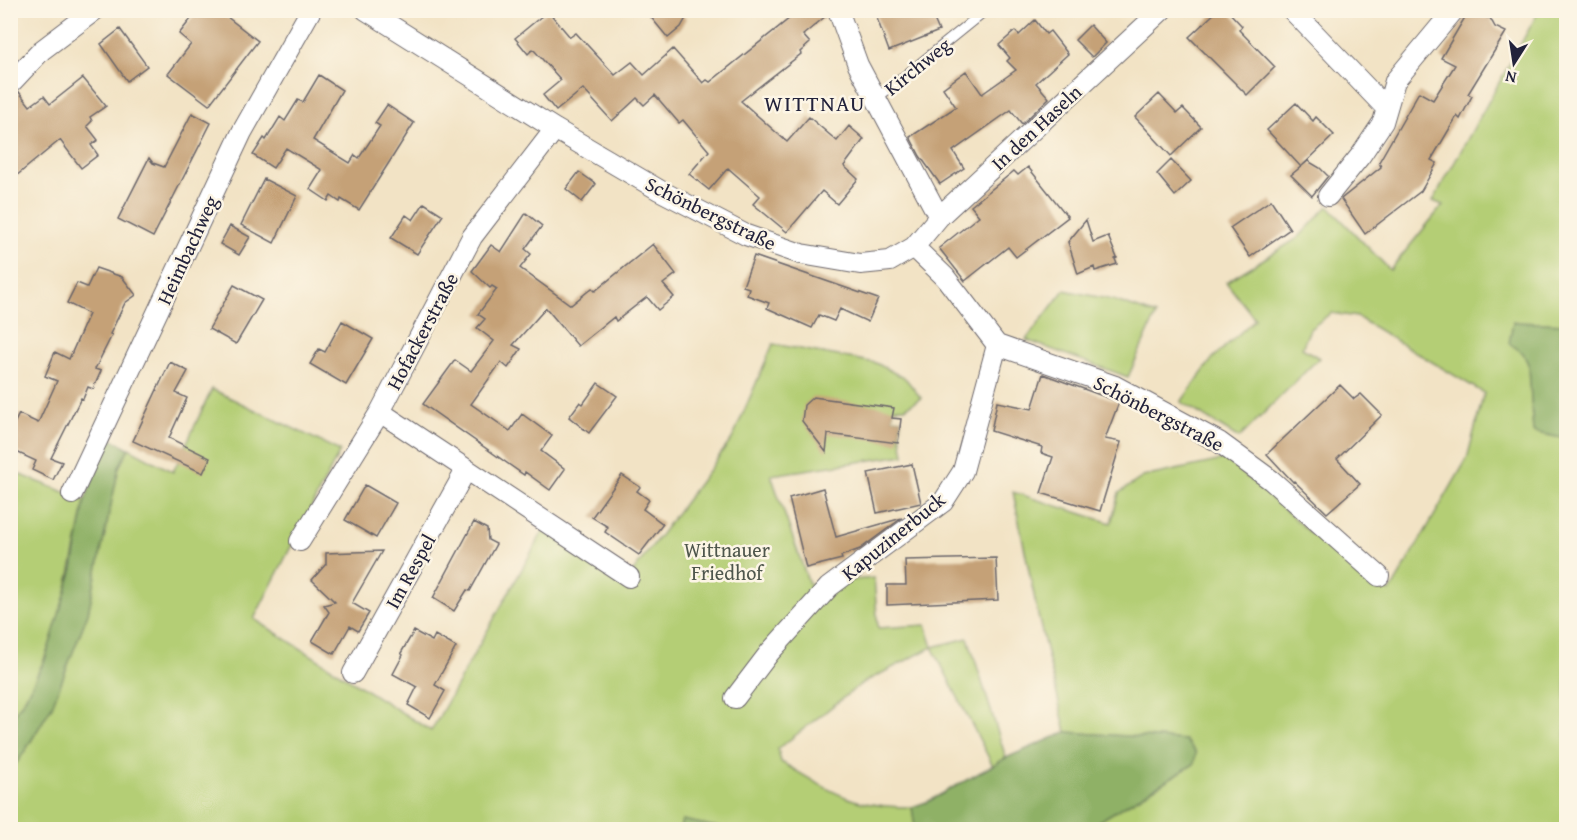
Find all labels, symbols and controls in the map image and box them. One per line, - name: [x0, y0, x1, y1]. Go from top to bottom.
- street label: Kirchweg: [877, 30, 957, 102]
- north arrow: [1484, 33, 1544, 93]
- text: N: [1503, 65, 1519, 91]
- street label: In den Haseln: [984, 77, 1088, 177]
- district label: WITTNAU: [764, 87, 866, 119]
- street label: Schönbergstraße: [641, 169, 781, 257]
- street label: Heimbachweg: [149, 191, 225, 309]
- street label: Hofackerstraße: [379, 267, 465, 395]
- street label: Schönbergstraße: [1089, 368, 1229, 458]
- street label: Kapuzinerbuck: [835, 485, 952, 587]
- street label: Im Respel: [378, 528, 443, 614]
- park label: Wittnauer Friedhof: [684, 535, 770, 587]

